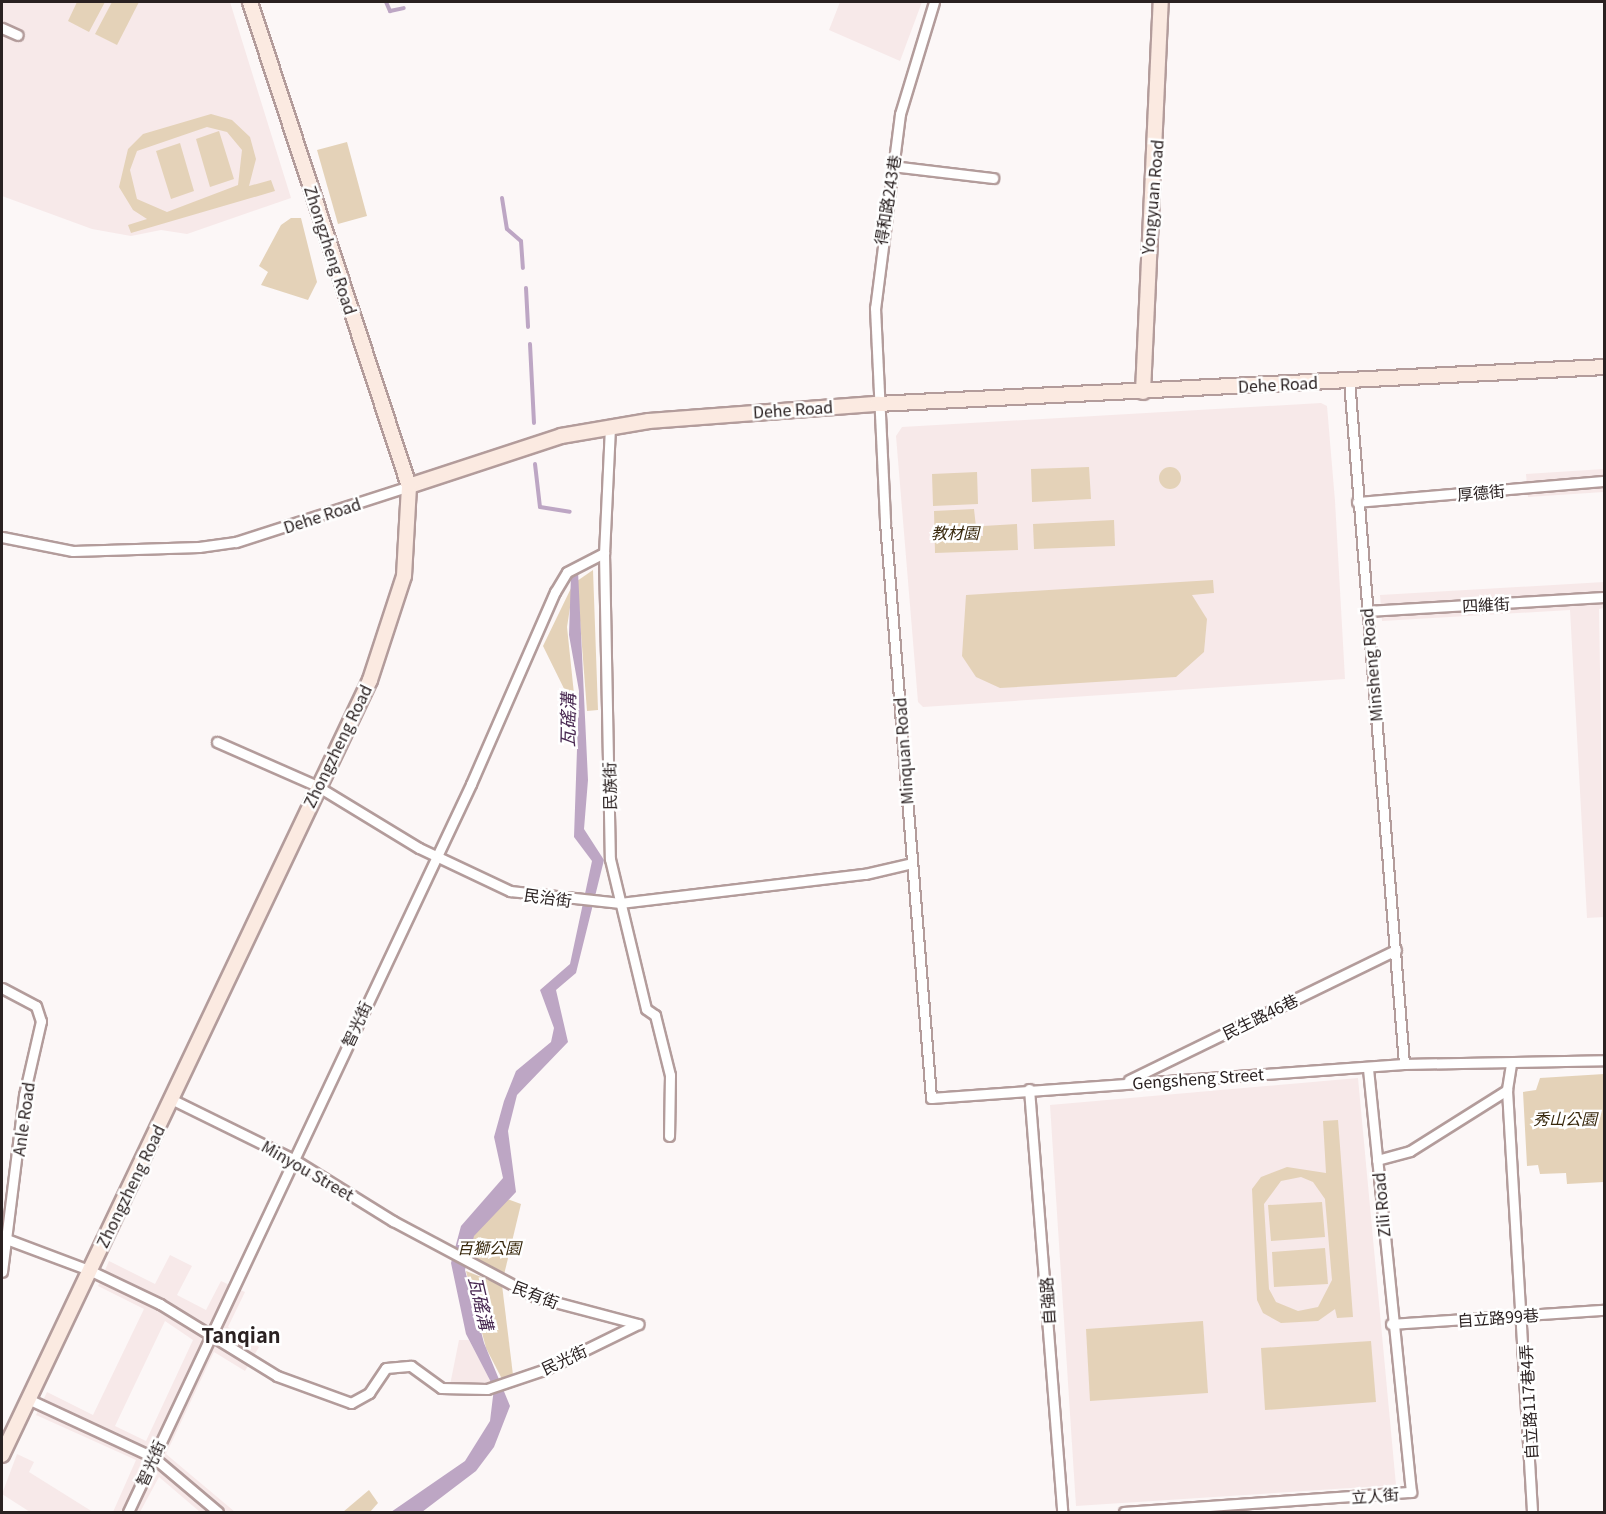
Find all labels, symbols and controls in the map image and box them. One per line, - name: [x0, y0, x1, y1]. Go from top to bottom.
- street label: Yongyuan Road: [1137, 139, 1167, 255]
- street label: 得和路243巷: [870, 154, 904, 246]
- street label: Zhongzheng Road: [301, 183, 361, 317]
- street label: Dehe Road: [1237, 372, 1319, 396]
- street label: Dehe Road: [752, 397, 834, 421]
- street label: 厚德街: [1456, 480, 1506, 504]
- street label: Dehe Road: [281, 493, 363, 537]
- park label: 教材園: [931, 522, 979, 542]
- street label: 四維街: [1462, 593, 1510, 615]
- street label: Minsheng Road: [1356, 607, 1386, 723]
- street label: Zhongzheng Road: [299, 681, 375, 811]
- water label: 瓦磘溝: [556, 693, 578, 747]
- street label: Minquan Road: [890, 697, 916, 805]
- street label: 民族街: [599, 762, 619, 810]
- street label: 民治街: [523, 884, 573, 910]
- street label: 民生路46巷: [1219, 989, 1301, 1043]
- street label: 智光街: [337, 998, 375, 1050]
- street label: Gengsheng Street: [1132, 1064, 1264, 1092]
- street label: Anle Road: [8, 1081, 38, 1157]
- park label: 秀山公園: [1533, 1108, 1597, 1128]
- street label: Zhongzheng Road: [92, 1121, 168, 1251]
- street label: Minyou Street: [259, 1136, 357, 1204]
- street label: Zili Road: [1369, 1172, 1393, 1238]
- park label: 百獅公園: [457, 1237, 521, 1257]
- water label: 瓦磘溝: [465, 1274, 499, 1332]
- street label: 民有街: [510, 1276, 562, 1312]
- street label: 自強路: [1036, 1276, 1058, 1326]
- street label: 自立路99巷: [1457, 1305, 1539, 1329]
- district label: Tanqian: [201, 1322, 281, 1346]
- street label: 民光街: [538, 1340, 590, 1378]
- street label: 自立路117巷4弄: [1515, 1344, 1541, 1460]
- street label: 智光街: [131, 1437, 169, 1489]
- street label: 立人街: [1350, 1484, 1400, 1506]

